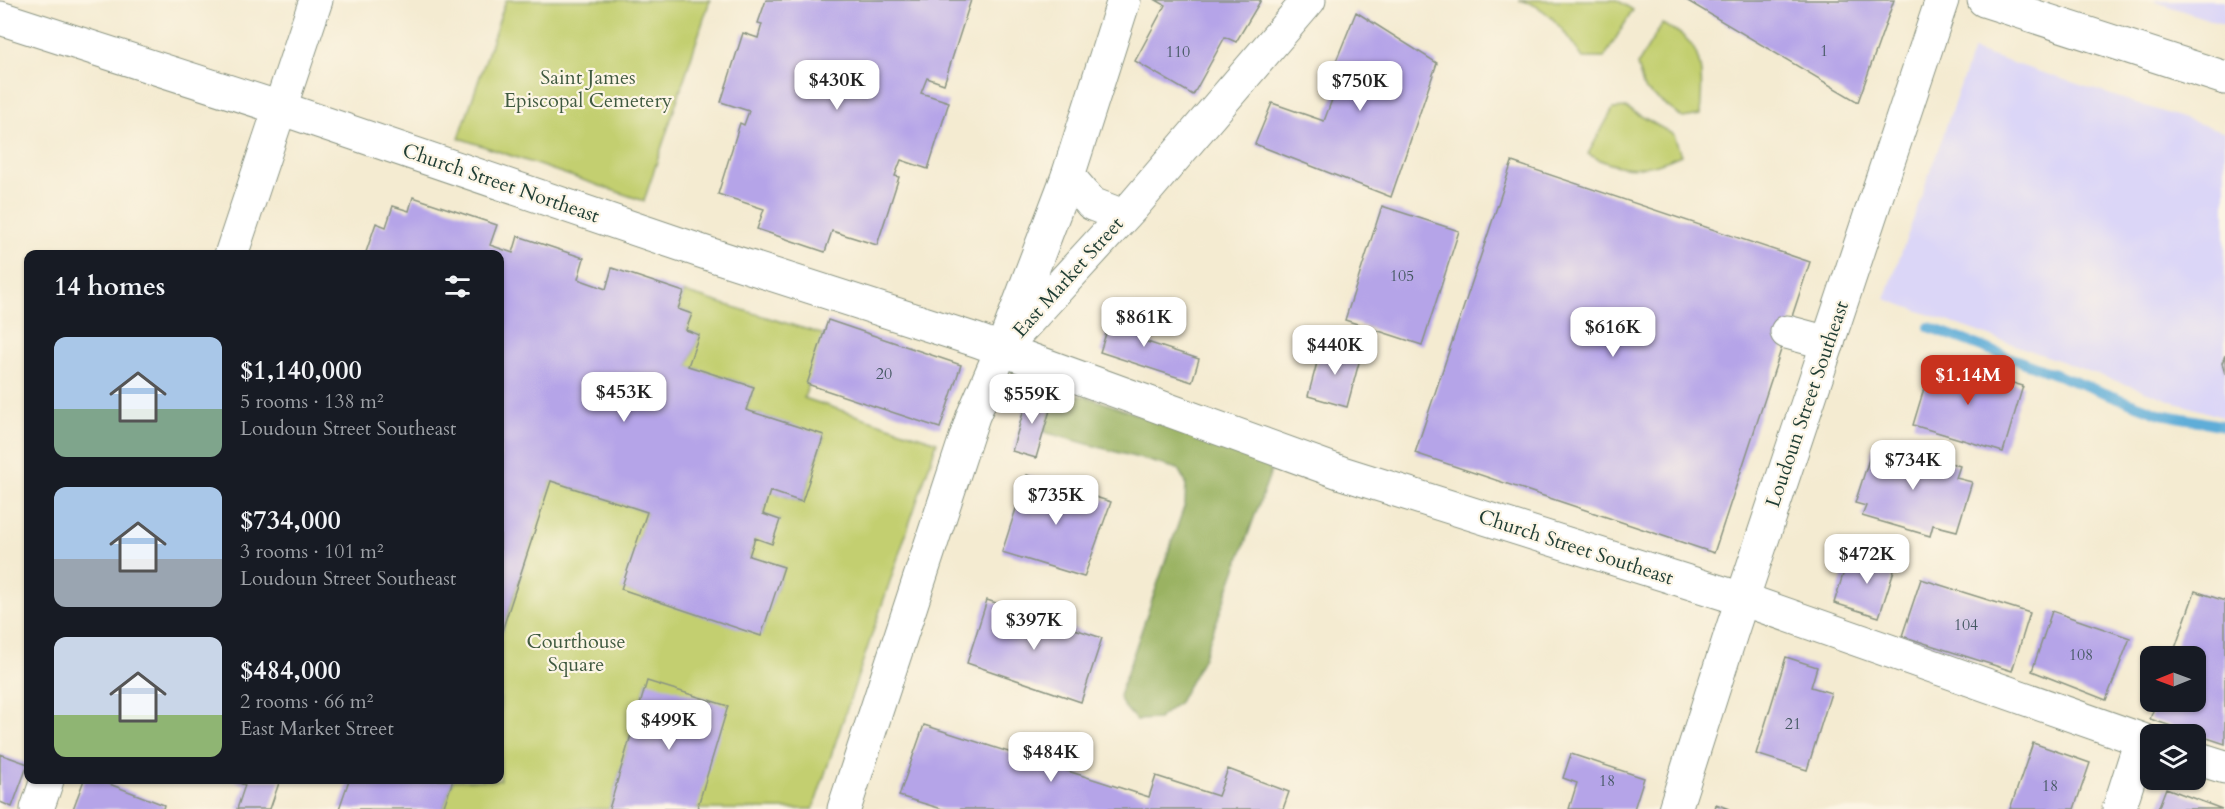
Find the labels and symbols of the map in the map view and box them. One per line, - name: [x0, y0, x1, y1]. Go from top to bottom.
- house number: 1: [1820, 40, 1828, 62]
- house number: 110: [1166, 41, 1190, 63]
- pin: $430K: [795, 60, 879, 111]
- pin: $750K: [1318, 61, 1402, 112]
- park label: Saint James Episcopal Cemetery: [504, 64, 673, 114]
- street label: Church Street Northeast: [399, 137, 604, 230]
- street label: East Market Street: [1007, 210, 1130, 343]
- house number: 105: [1390, 265, 1414, 287]
- pin: $861K: [1102, 297, 1186, 348]
- street label: Loudoun Street Southeast: [1759, 297, 1855, 511]
- pin: $616K: [1571, 307, 1655, 358]
- pin: $440K: [1293, 325, 1377, 376]
- pin: $1.14M: [1919, 355, 2017, 406]
- house number: 20: [876, 363, 892, 385]
- pin: $453K: [582, 372, 666, 423]
- pin: $559K: [990, 374, 1074, 425]
- pin: $734K: [1871, 440, 1955, 491]
- pin: $735K: [1014, 475, 1098, 526]
- street label: Church Street Southeast: [1475, 503, 1678, 591]
- pin: $472K: [1825, 534, 1909, 585]
- pin: $397K: [992, 600, 1076, 651]
- house number: 104: [1954, 614, 1978, 636]
- park label: Courthouse Square: [526, 628, 626, 678]
- house number: 108: [2069, 644, 2093, 666]
- north arrow: [2140, 646, 2206, 712]
- pin: $499K: [627, 700, 711, 751]
- house number: 21: [1785, 713, 1801, 735]
- pin: $484K: [1009, 732, 1093, 783]
- house number: 18: [1599, 770, 1615, 792]
- house number: 18: [2042, 775, 2058, 797]

